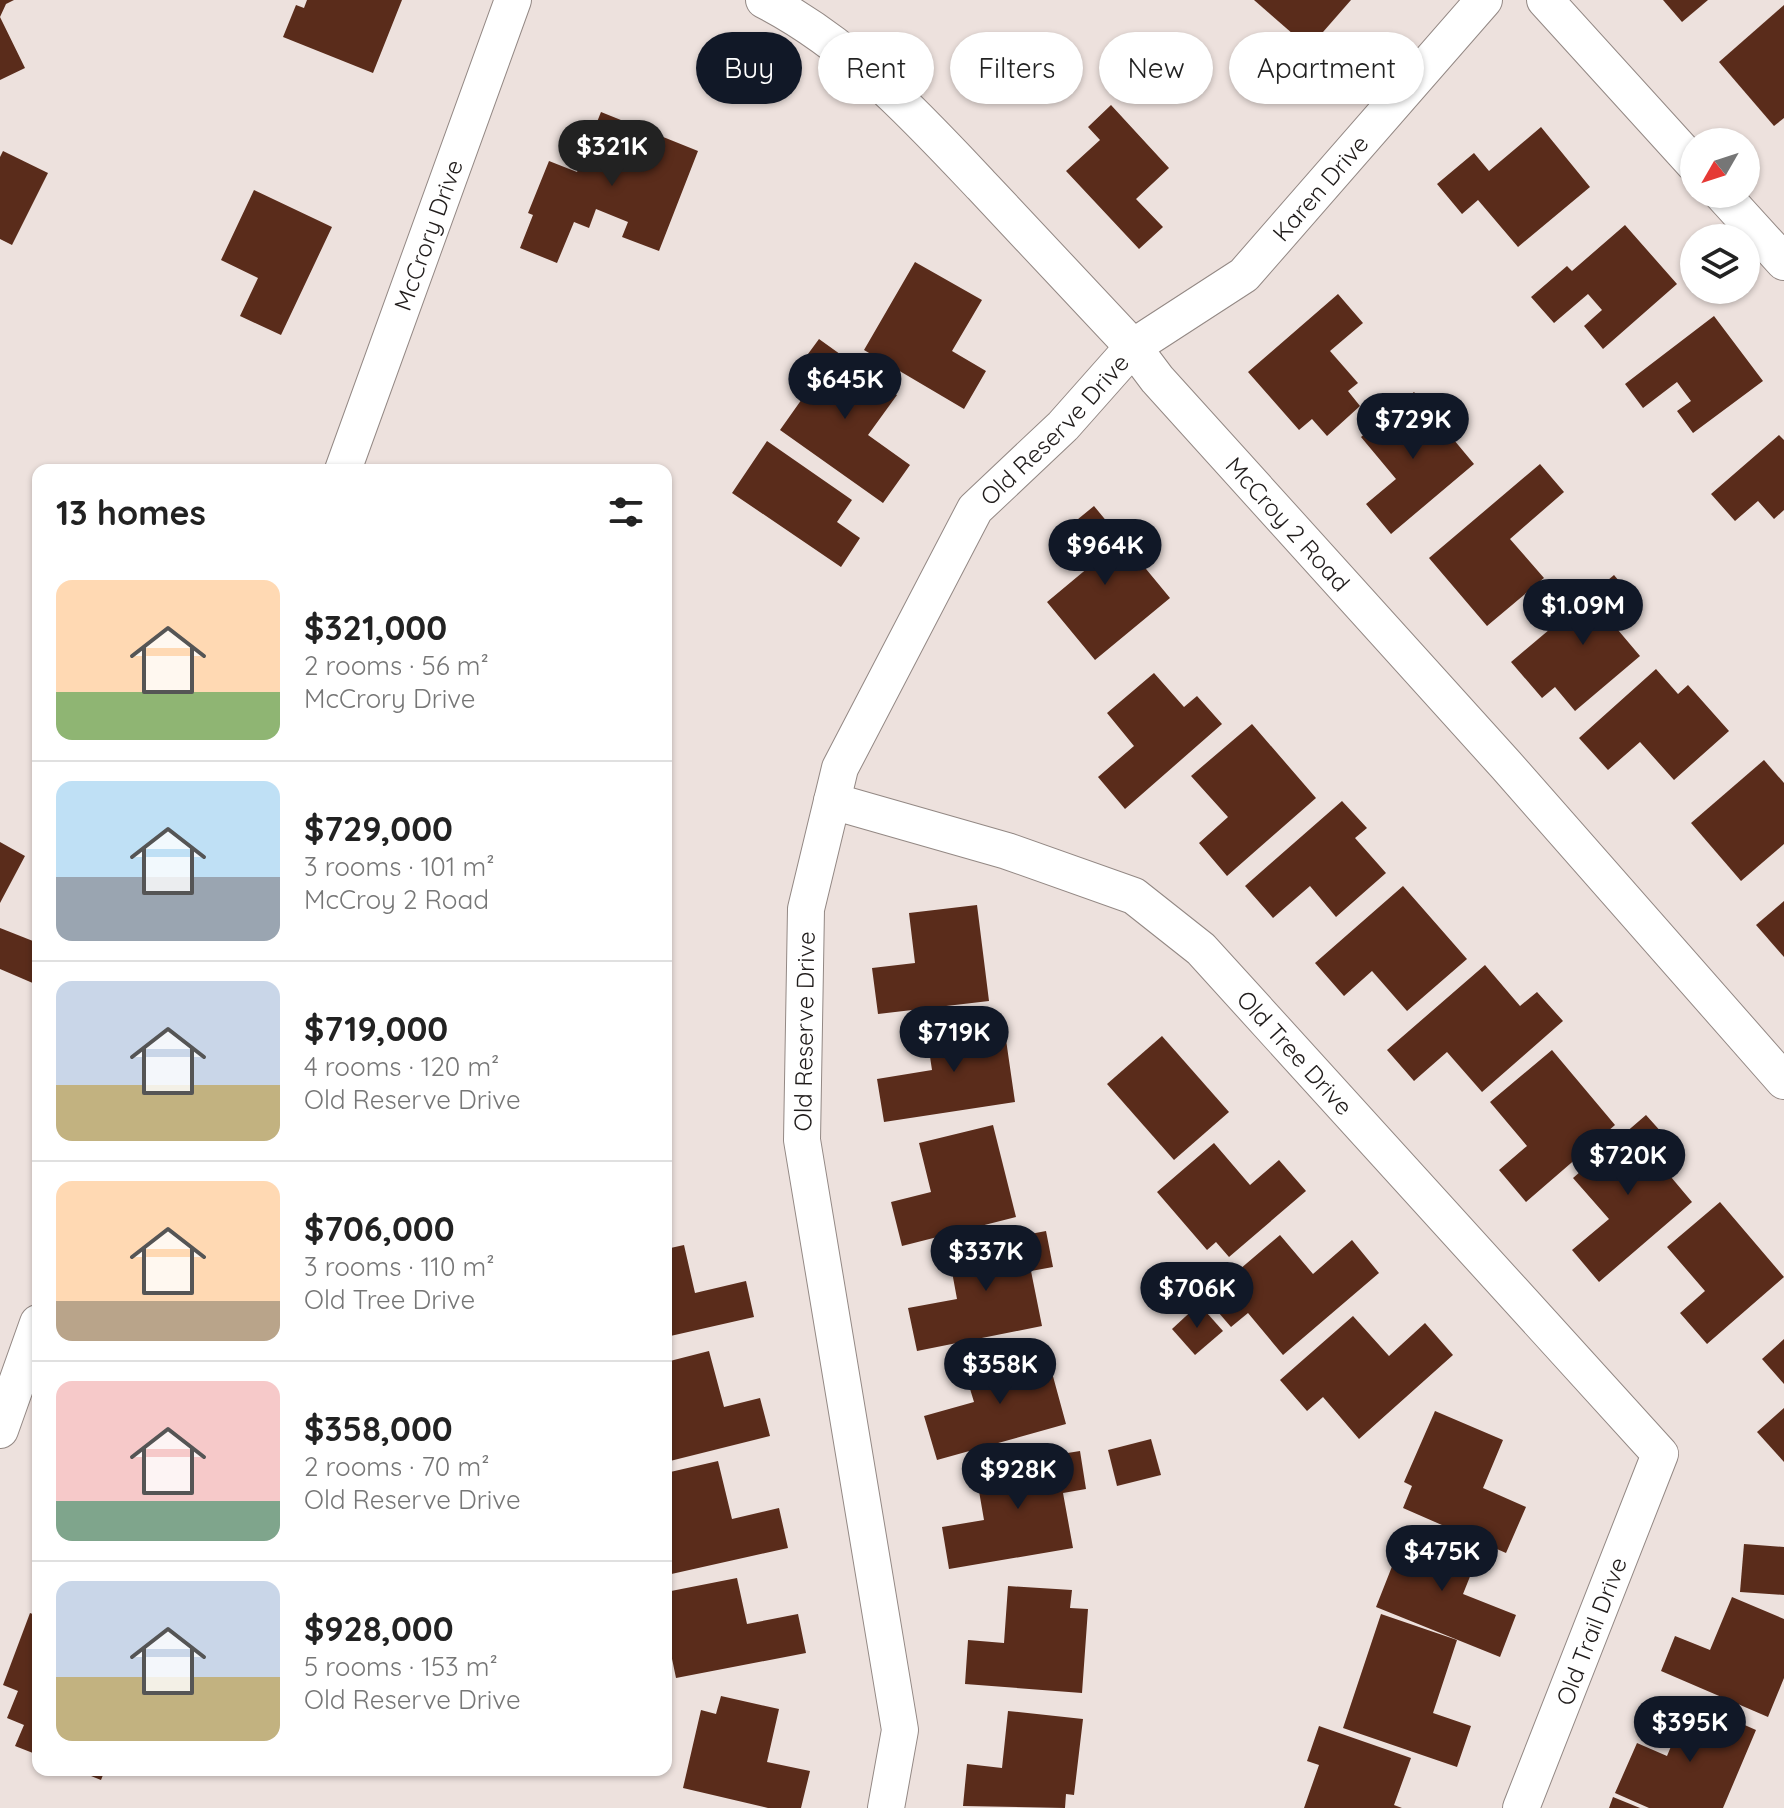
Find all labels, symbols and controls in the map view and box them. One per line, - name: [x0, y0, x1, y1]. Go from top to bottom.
- chip: Buy: [696, 32, 802, 104]
- chip: Rent: [818, 32, 934, 104]
- chip: Filters: [950, 32, 1083, 104]
- chip: New: [1099, 32, 1213, 104]
- chip: Apartment: [1229, 32, 1424, 104]
- pin: $321K: [556, 120, 668, 188]
- north arrow: [1680, 128, 1760, 208]
- map controls: [1680, 128, 1760, 304]
- text: $321K: [576, 129, 648, 162]
- street label: Karen Drive: [1266, 129, 1375, 247]
- street label: McCrory Drive: [387, 155, 469, 315]
- button: layers: [1680, 224, 1760, 304]
- street label: Old Reserve Drive: [974, 347, 1135, 511]
- pin: $645K: [789, 353, 901, 421]
- text: $645K: [806, 362, 884, 395]
- pin: $729K: [1357, 393, 1469, 461]
- text: $729K: [1375, 402, 1451, 435]
- street label: McCroy 2 Road: [1220, 450, 1356, 597]
- icon: filters: [604, 490, 648, 534]
- text: 13 homes: [56, 491, 206, 534]
- pin: $964K: [1049, 519, 1161, 587]
- text: $964K: [1067, 528, 1144, 561]
- pin: $1.09M: [1518, 579, 1648, 647]
- text: $1.09M: [1541, 588, 1625, 621]
- text: $321,000: [304, 606, 447, 649]
- icon: home: [120, 612, 216, 708]
- text: 2 rooms · 56 m²: [304, 649, 489, 682]
- text: McCrory Drive: [304, 682, 476, 715]
- text: $729,000: [304, 807, 453, 850]
- icon: home: [120, 813, 216, 909]
- text: 3 rooms · 101 m²: [304, 850, 495, 883]
- text: McCroy 2 Road: [304, 883, 489, 916]
- street label: Old Reserve Drive: [787, 931, 821, 1132]
- street label: Old Tree Drive: [1231, 984, 1359, 1121]
- pin: $719K: [898, 1006, 1010, 1074]
- text: $719,000: [304, 1007, 448, 1050]
- icon: home: [120, 1013, 216, 1109]
- text: $719K: [918, 1015, 990, 1048]
- text: 4 rooms · 120 m²: [304, 1050, 499, 1083]
- text: Old Reserve Drive: [304, 1083, 521, 1116]
- pin: $720K: [1572, 1129, 1684, 1197]
- text: $720K: [1589, 1138, 1667, 1171]
- text: $706,000: [304, 1207, 455, 1250]
- icon: home: [120, 1213, 216, 1309]
- pin: $337K: [930, 1225, 1042, 1293]
- text: $337K: [949, 1234, 1023, 1267]
- text: 3 rooms · 110 m²: [304, 1250, 495, 1283]
- pin: $706K: [1141, 1262, 1253, 1330]
- text: $706K: [1158, 1271, 1236, 1304]
- text: Old Tree Drive: [304, 1283, 475, 1316]
- pin: $358K: [944, 1338, 1056, 1406]
- text: $358K: [962, 1347, 1038, 1380]
- text: $358,000: [304, 1407, 453, 1450]
- icon: home: [120, 1413, 216, 1509]
- pin: $928K: [962, 1443, 1074, 1511]
- text: 2 rooms · 70 m²: [304, 1450, 489, 1483]
- text: $928K: [980, 1452, 1056, 1485]
- text: Old Reserve Drive: [304, 1483, 521, 1516]
- pin: $475K: [1386, 1525, 1498, 1593]
- text: $475K: [1404, 1534, 1480, 1567]
- street label: Old Trail Drive: [1549, 1553, 1633, 1709]
- text: $928,000: [304, 1607, 454, 1650]
- icon: home: [120, 1613, 216, 1709]
- text: 5 rooms · 153 m²: [304, 1650, 498, 1683]
- text: Old Reserve Drive: [304, 1683, 521, 1716]
- pin: $395K: [1634, 1696, 1746, 1764]
- text: $395K: [1652, 1705, 1728, 1738]

